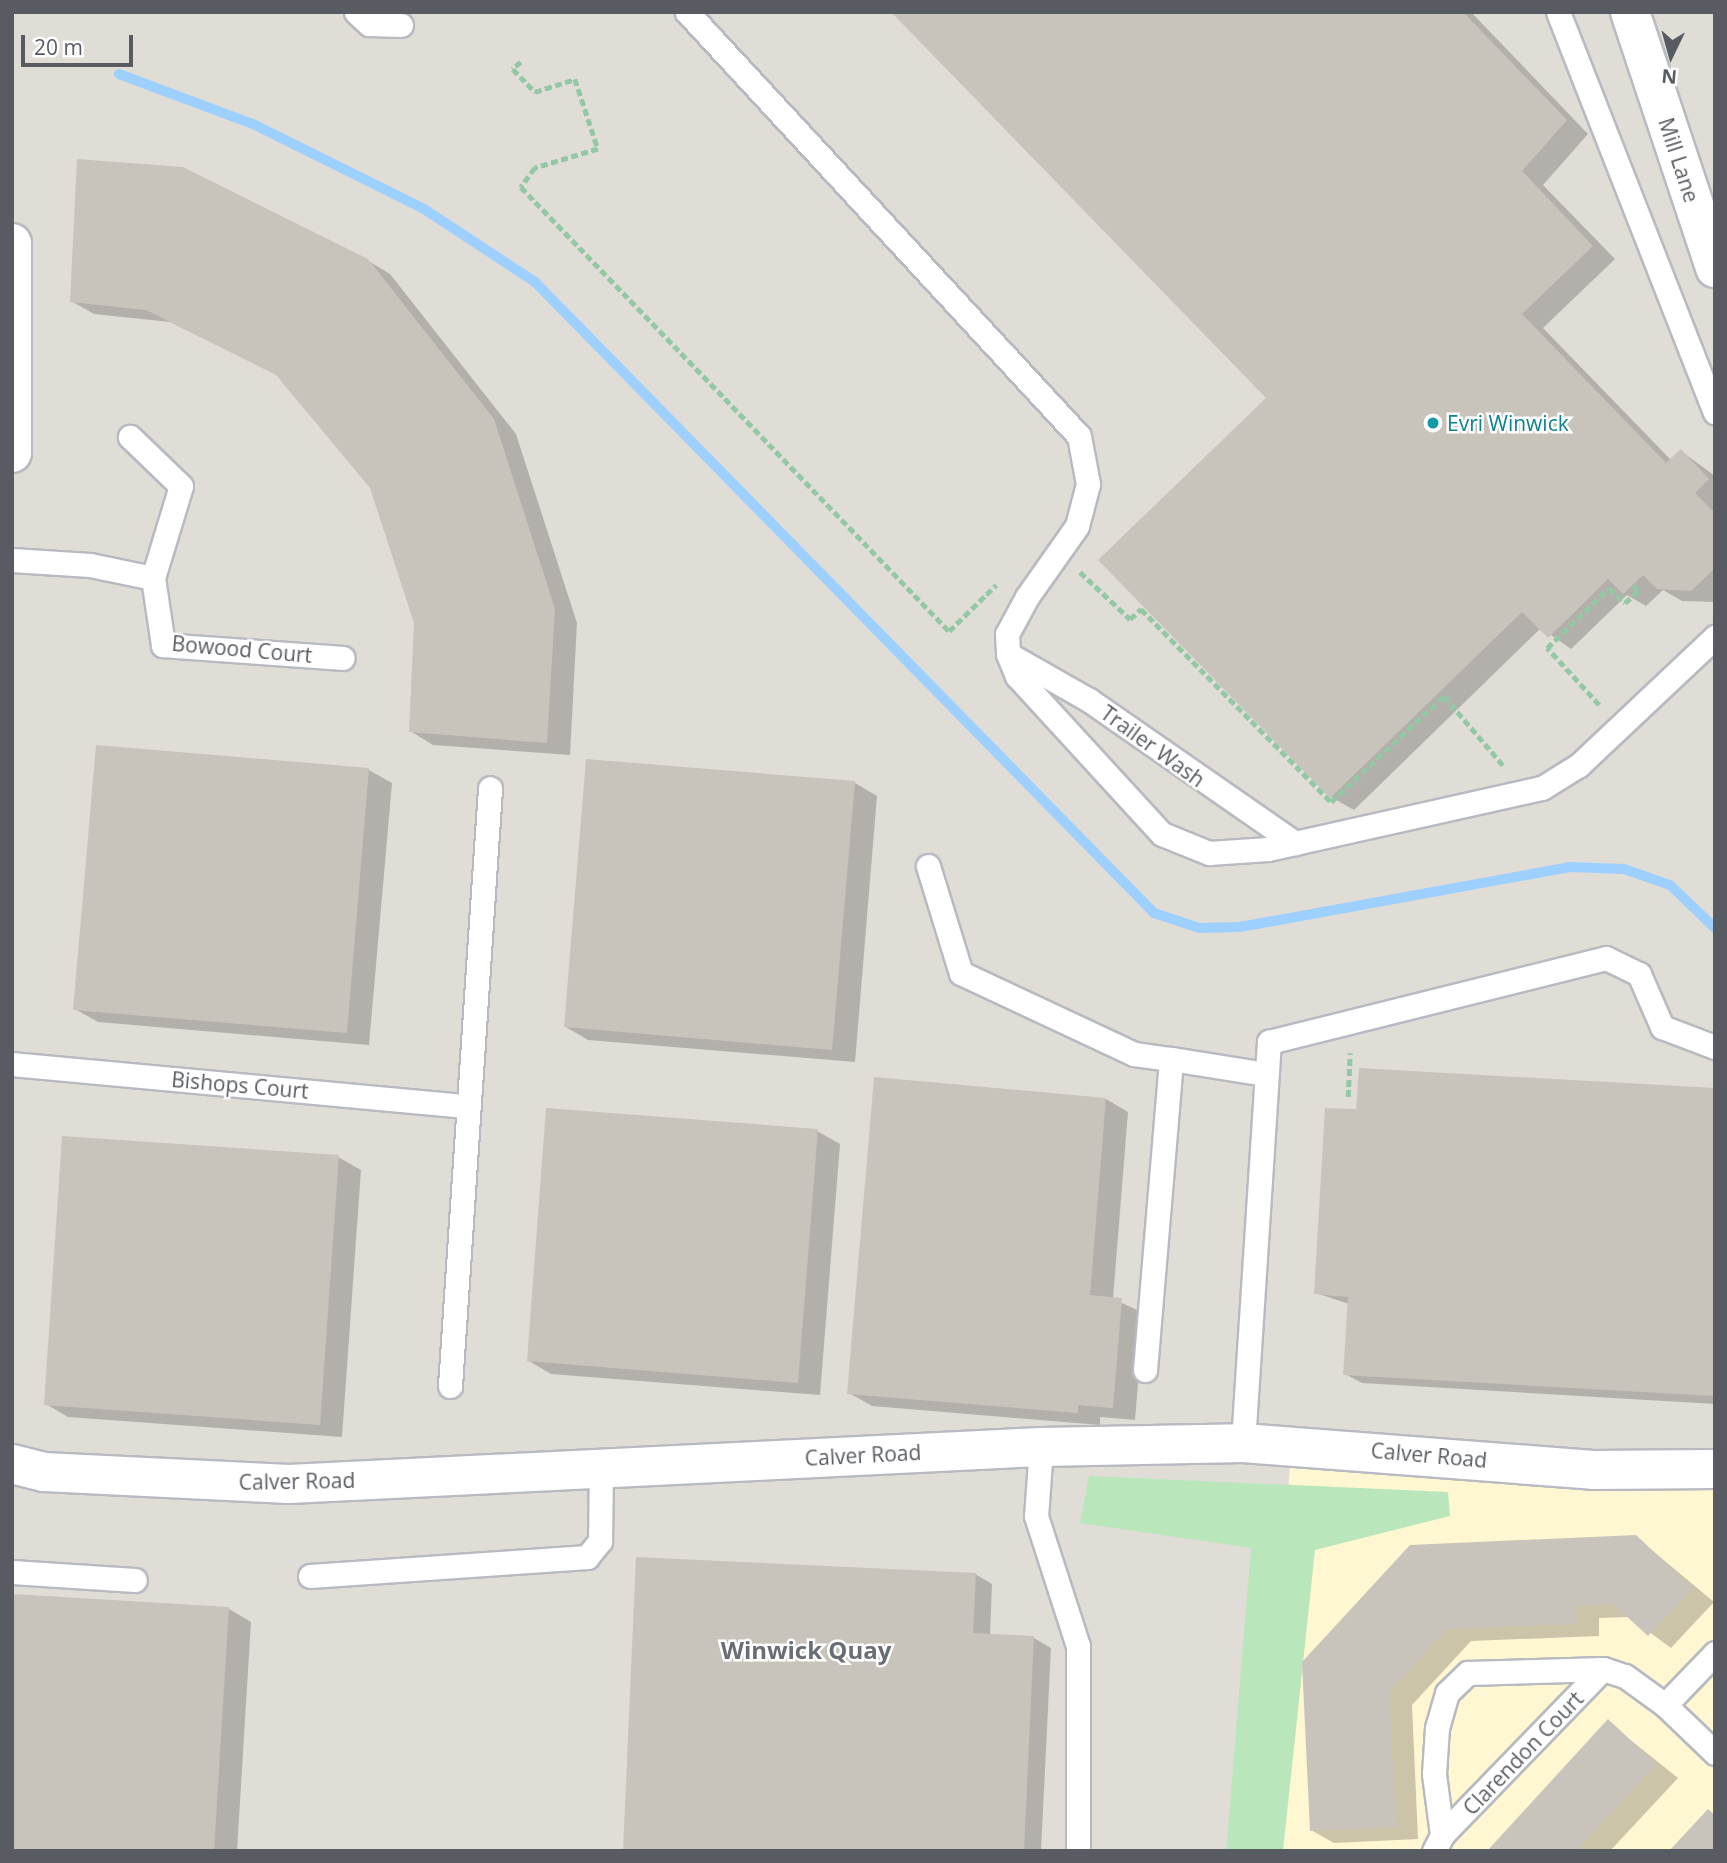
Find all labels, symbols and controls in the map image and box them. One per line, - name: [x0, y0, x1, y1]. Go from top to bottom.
- scale bar: [24, 21, 136, 65]
- north arrow: [1636, 21, 1706, 91]
- text: 20 m: [34, 33, 83, 61]
- text: N: [1660, 63, 1678, 91]
- street label: Mill Lane: [1653, 114, 1705, 206]
- place label: Evri Winwick: [1447, 410, 1569, 436]
- marker: Evri Winwick: [1425, 415, 1441, 431]
- street label: Bowood Court: [171, 630, 313, 668]
- street label: Trailer Wash: [1096, 700, 1210, 792]
- street label: Bishops Court: [170, 1066, 310, 1104]
- street label: Calver Road: [1370, 1437, 1488, 1473]
- street label: Calver Road: [804, 1439, 922, 1471]
- street label: Calver Road: [238, 1467, 356, 1495]
- district label: Winwick Quay: [721, 1636, 891, 1664]
- street label: Clarendon Court: [1458, 1686, 1588, 1820]

